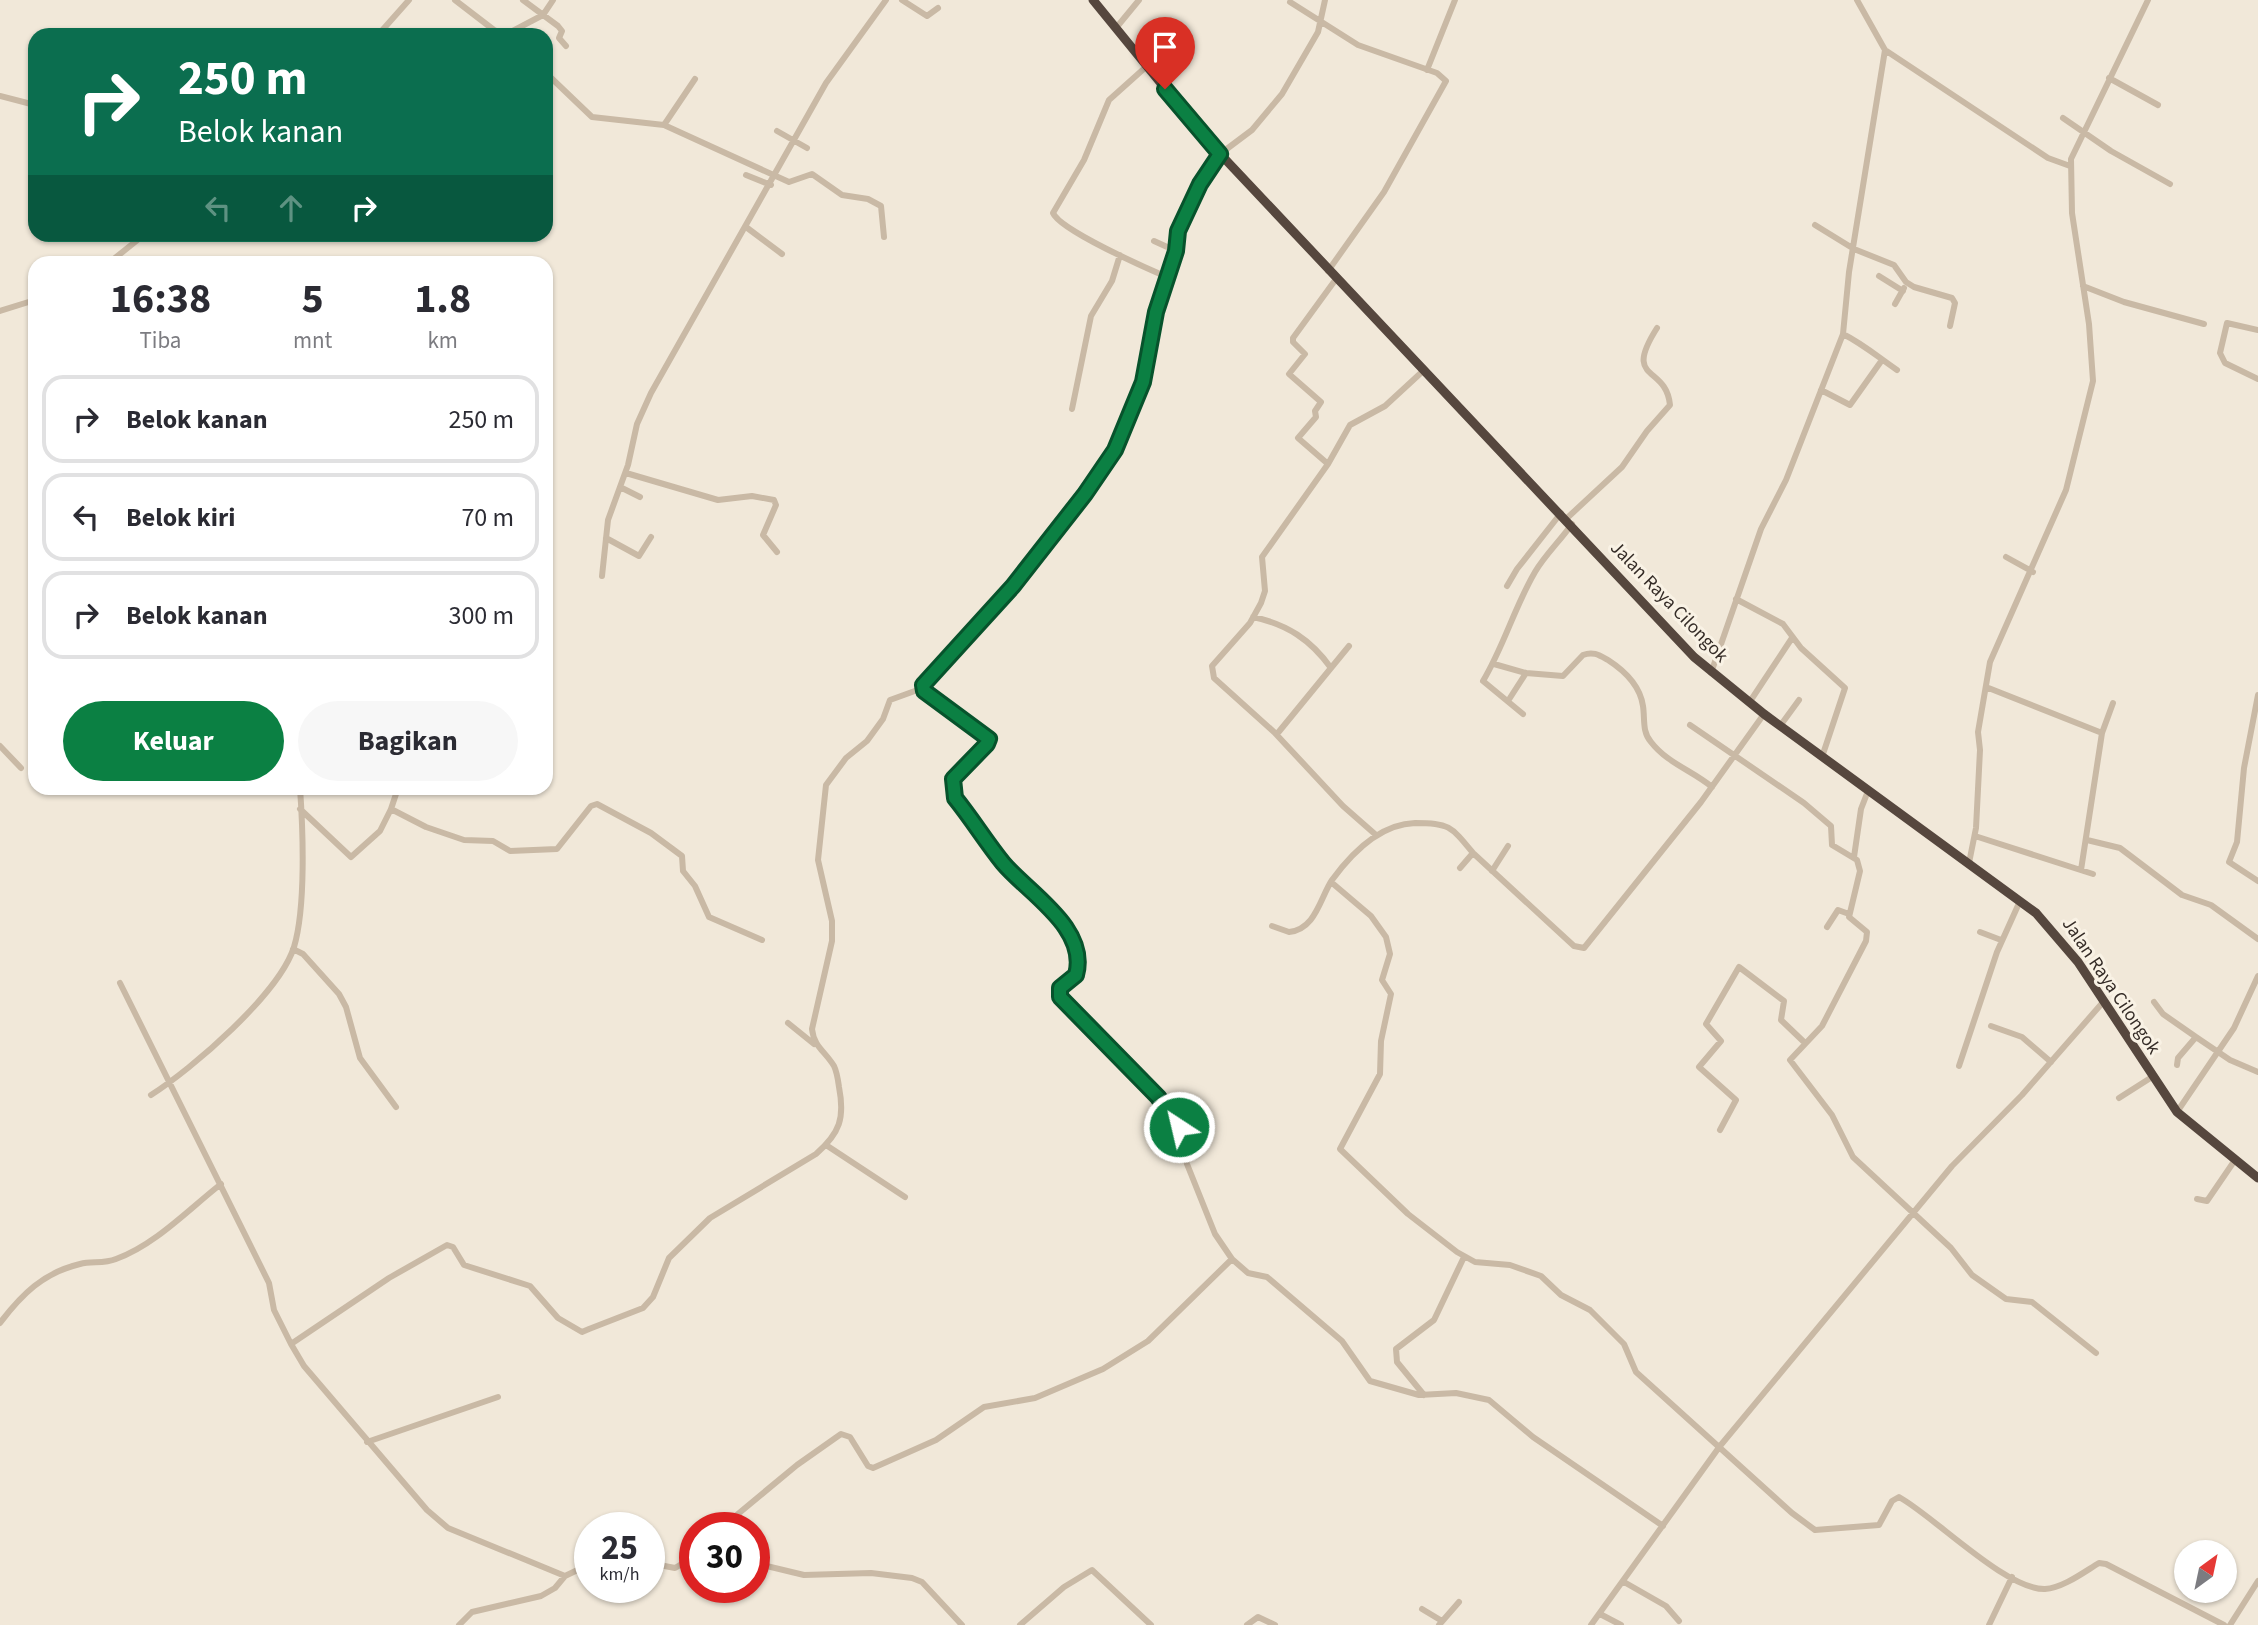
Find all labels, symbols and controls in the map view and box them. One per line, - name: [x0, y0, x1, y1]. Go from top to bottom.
- pin: [1135, 17, 1195, 89]
- icon: arrive: [1146, 28, 1184, 66]
- text: 250 m: [178, 44, 307, 114]
- icon: right: [63, 56, 154, 147]
- text: Belok kanan: [178, 109, 343, 155]
- icon: left: [199, 189, 237, 227]
- icon: ahead: [272, 189, 310, 227]
- icon: right: [345, 189, 383, 227]
- text: 16:38: [110, 269, 211, 329]
- text: 5: [302, 269, 324, 329]
- text: 1.8: [414, 269, 471, 329]
- text: Tiba: [139, 324, 181, 357]
- text: mnt: [293, 324, 332, 357]
- text: km: [427, 324, 458, 357]
- icon: right: [67, 400, 105, 438]
- text: Belok kanan: [126, 401, 268, 438]
- text: 250 m: [448, 401, 514, 438]
- icon: left: [67, 498, 105, 536]
- text: Belok kiri: [126, 499, 235, 536]
- text: 70 m: [461, 499, 514, 536]
- street label: Jalan Raya Cilongok: [1604, 535, 1735, 669]
- icon: right: [67, 596, 105, 634]
- text: Belok kanan: [126, 597, 268, 634]
- text: 300 m: [448, 597, 514, 634]
- button: Keluar: [63, 701, 284, 781]
- button: Bagikan: [298, 701, 518, 781]
- street label: Jalan Raya Cilongok: [2055, 912, 2167, 1060]
- position arrow: [1142, 1090, 1216, 1164]
- speed limit sign: 30: [679, 1512, 770, 1603]
- text: 25: [601, 1523, 638, 1573]
- north arrow: [2174, 1540, 2236, 1603]
- map controls: [2174, 1540, 2237, 1603]
- text: km/h: [600, 1562, 639, 1587]

